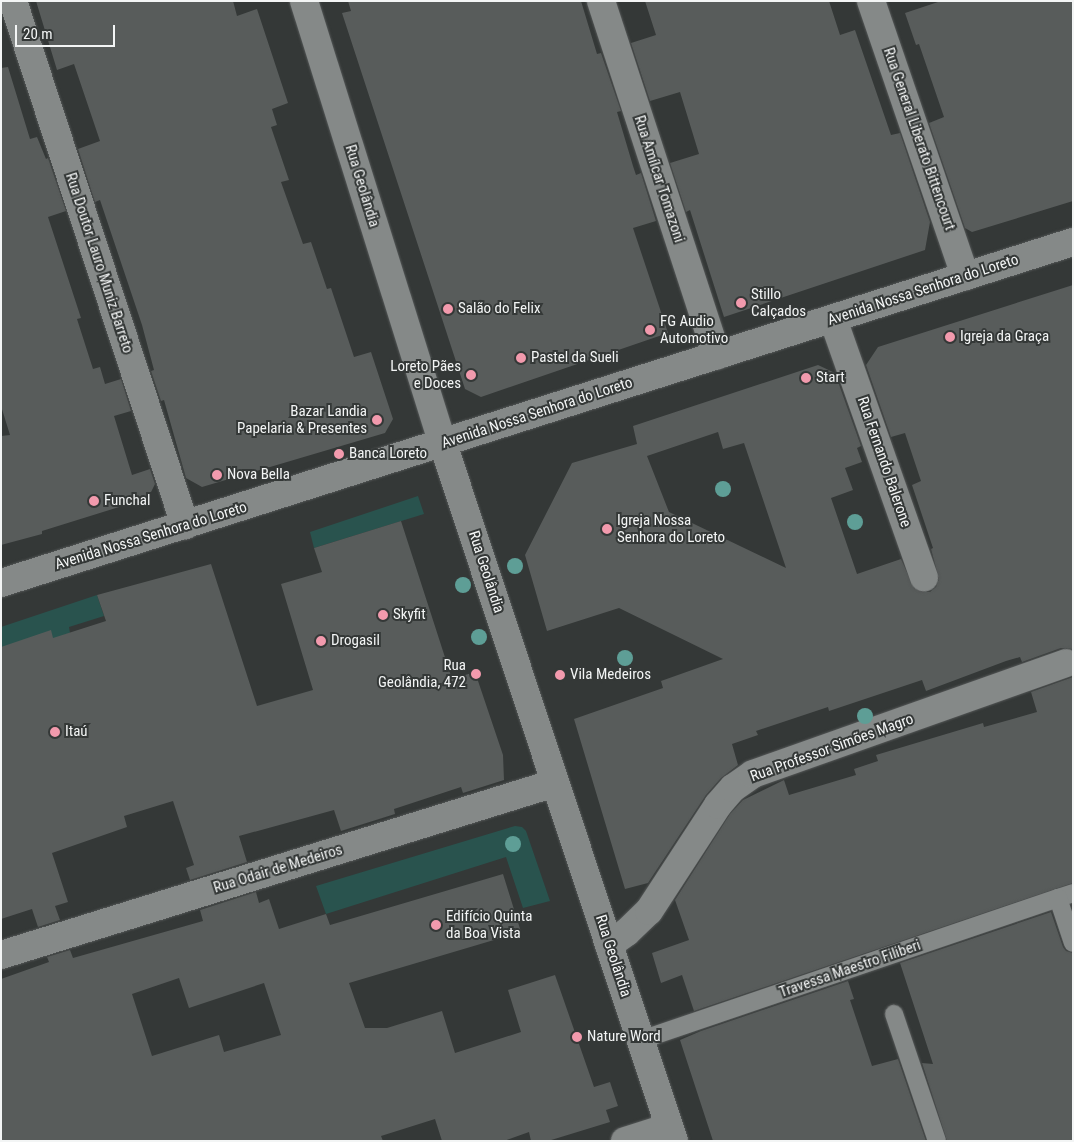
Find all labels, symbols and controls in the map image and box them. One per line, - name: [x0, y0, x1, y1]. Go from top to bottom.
- scale bar: [18, 15, 118, 47]
- text: 20 m: [23, 25, 53, 43]
- street label: Rua General Liberato Bittencourt: [879, 45, 959, 233]
- street label: Rua Amílcar Tomazoni: [630, 113, 688, 245]
- street label: Rua Geolândia: [341, 143, 383, 229]
- street label: Rua Doutor Lauro Muniz Barreto: [61, 171, 137, 355]
- street label: Avenida Nossa Senhora do Loreto: [825, 251, 1021, 329]
- place label: Stillo Calçados: [751, 285, 806, 320]
- marker: Stillo Calçados: [735, 297, 747, 309]
- place label: Salão do Felix: [458, 300, 541, 318]
- marker: Salão do Felix: [442, 303, 454, 315]
- place label: FG Audio Automotivo: [660, 312, 728, 347]
- marker: FG Audio Automotivo: [644, 324, 656, 336]
- place label: Igreja da Graça: [960, 328, 1049, 346]
- marker: Igreja da Graça: [944, 331, 956, 343]
- place label: Pastel da Sueli: [531, 349, 619, 367]
- marker: Pastel da Sueli: [515, 352, 527, 364]
- place label: Loreto Pães e Doces: [390, 357, 461, 392]
- marker: Loreto Pães e Doces: [465, 369, 477, 381]
- place label: Start: [816, 369, 845, 387]
- marker: Start: [800, 372, 812, 384]
- street label: Avenida Nossa Senhora do Loreto: [439, 374, 635, 452]
- street label: Rua Fernando Balerone: [853, 394, 915, 530]
- place label: Bazar Landia Papelaria & Presentes: [237, 402, 367, 437]
- marker: Bazar Landia Papelaria & Presentes: [371, 414, 383, 426]
- place label: Banca Loreto: [349, 445, 427, 463]
- marker: Banca Loreto: [333, 448, 345, 460]
- place label: Nova Bella: [227, 466, 290, 484]
- marker: Nova Bella: [211, 469, 223, 481]
- place label: Funchal: [104, 492, 150, 510]
- marker: Funchal: [88, 495, 100, 507]
- street label: Avenida Nossa Senhora do Loreto: [53, 498, 249, 574]
- place label: Igreja Nossa Senhora do Loreto: [617, 511, 725, 546]
- marker: Igreja Nossa Senhora do Loreto: [601, 523, 613, 535]
- street label: Rua Geolândia: [464, 529, 508, 615]
- place label: Skyfit: [393, 606, 426, 624]
- marker: Skyfit: [377, 609, 389, 621]
- place label: Drogasil: [331, 632, 380, 650]
- marker: Drogasil: [315, 635, 327, 647]
- place label: Rua Geolândia, 472: [378, 656, 466, 691]
- place label: Vila Medeiros: [570, 666, 651, 684]
- marker: Rua Geolândia, 472: [470, 668, 482, 680]
- marker: Vila Medeiros: [554, 669, 566, 681]
- street label: Rua Professor Simões Magro: [748, 710, 916, 786]
- place label: Itaú: [65, 723, 88, 741]
- marker: Itaú: [49, 726, 61, 738]
- street label: Rua Odair de Medeiros: [211, 841, 345, 897]
- place label: Edifício Quinta da Boa Vista: [446, 907, 532, 942]
- street label: Rua Geolândia: [591, 913, 635, 999]
- marker: Edifício Quinta da Boa Vista: [430, 919, 442, 931]
- street label: Travessa Maestro Filiberi: [777, 936, 923, 1002]
- place label: Nature Word: [587, 1028, 661, 1046]
- marker: Nature Word: [571, 1031, 583, 1043]

